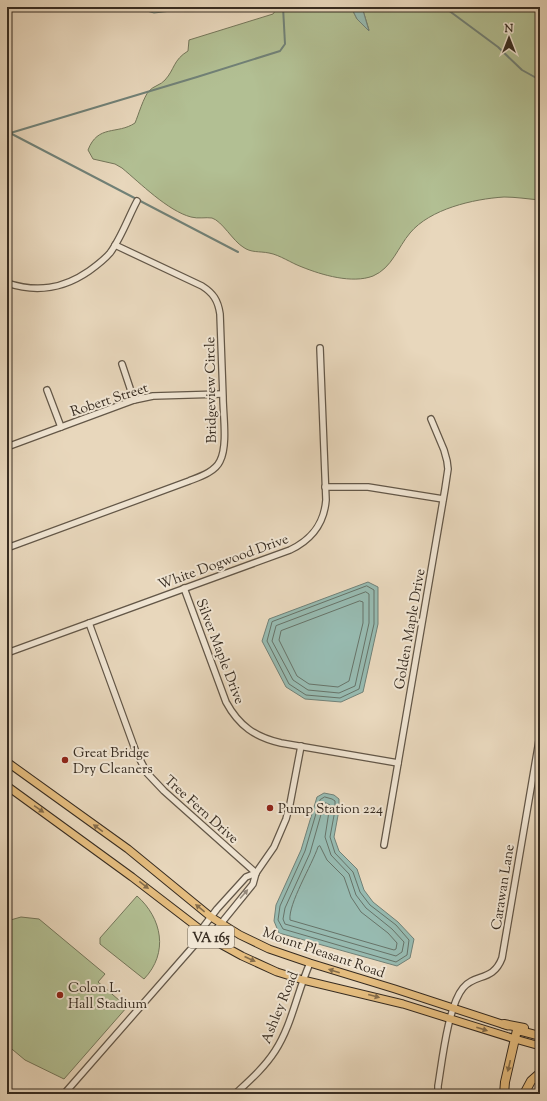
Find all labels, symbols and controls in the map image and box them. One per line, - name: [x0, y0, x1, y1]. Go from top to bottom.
- north arrow: [489, 18, 529, 58]
- text: N: [504, 21, 514, 37]
- street label: Bridgeview Circle: [201, 336, 223, 443]
- street label: Robert Street: [68, 379, 151, 423]
- street label: White Dogwood Drive: [156, 530, 292, 596]
- street label: Golden Maple Drive: [391, 567, 431, 691]
- street label: Silver Maple Drive: [190, 596, 248, 707]
- place label: Great Bridge Dry Cleaners: [73, 744, 153, 780]
- marker: Great Bridge Dry Cleaners: [60, 755, 70, 765]
- street label: Tree Fern Drive: [159, 772, 242, 849]
- place label: Pump Station 224: [278, 800, 383, 820]
- marker: Pump Station 224: [265, 803, 275, 813]
- one-way arrow: [33, 805, 44, 813]
- one-way arrow: [93, 824, 104, 832]
- street label: Carawan Lane: [487, 843, 521, 932]
- one-way arrow: [138, 881, 149, 890]
- one-way arrow: [240, 889, 249, 900]
- one-way arrow: [195, 904, 206, 913]
- street label: Mount Pleasant Road: [259, 924, 387, 984]
- road number: VA 165: [188, 926, 234, 948]
- one-way arrow: [244, 956, 256, 962]
- street label: Ashley Road: [257, 968, 305, 1047]
- one-way arrow: [327, 968, 339, 974]
- place label: Colon L. Hall Stadium: [68, 979, 148, 1015]
- marker: Colon L. Hall Stadium: [55, 990, 65, 1000]
- one-way arrow: [368, 994, 380, 1000]
- one-way arrow: [477, 1026, 489, 1032]
- one-way arrow: [505, 1060, 511, 1073]

